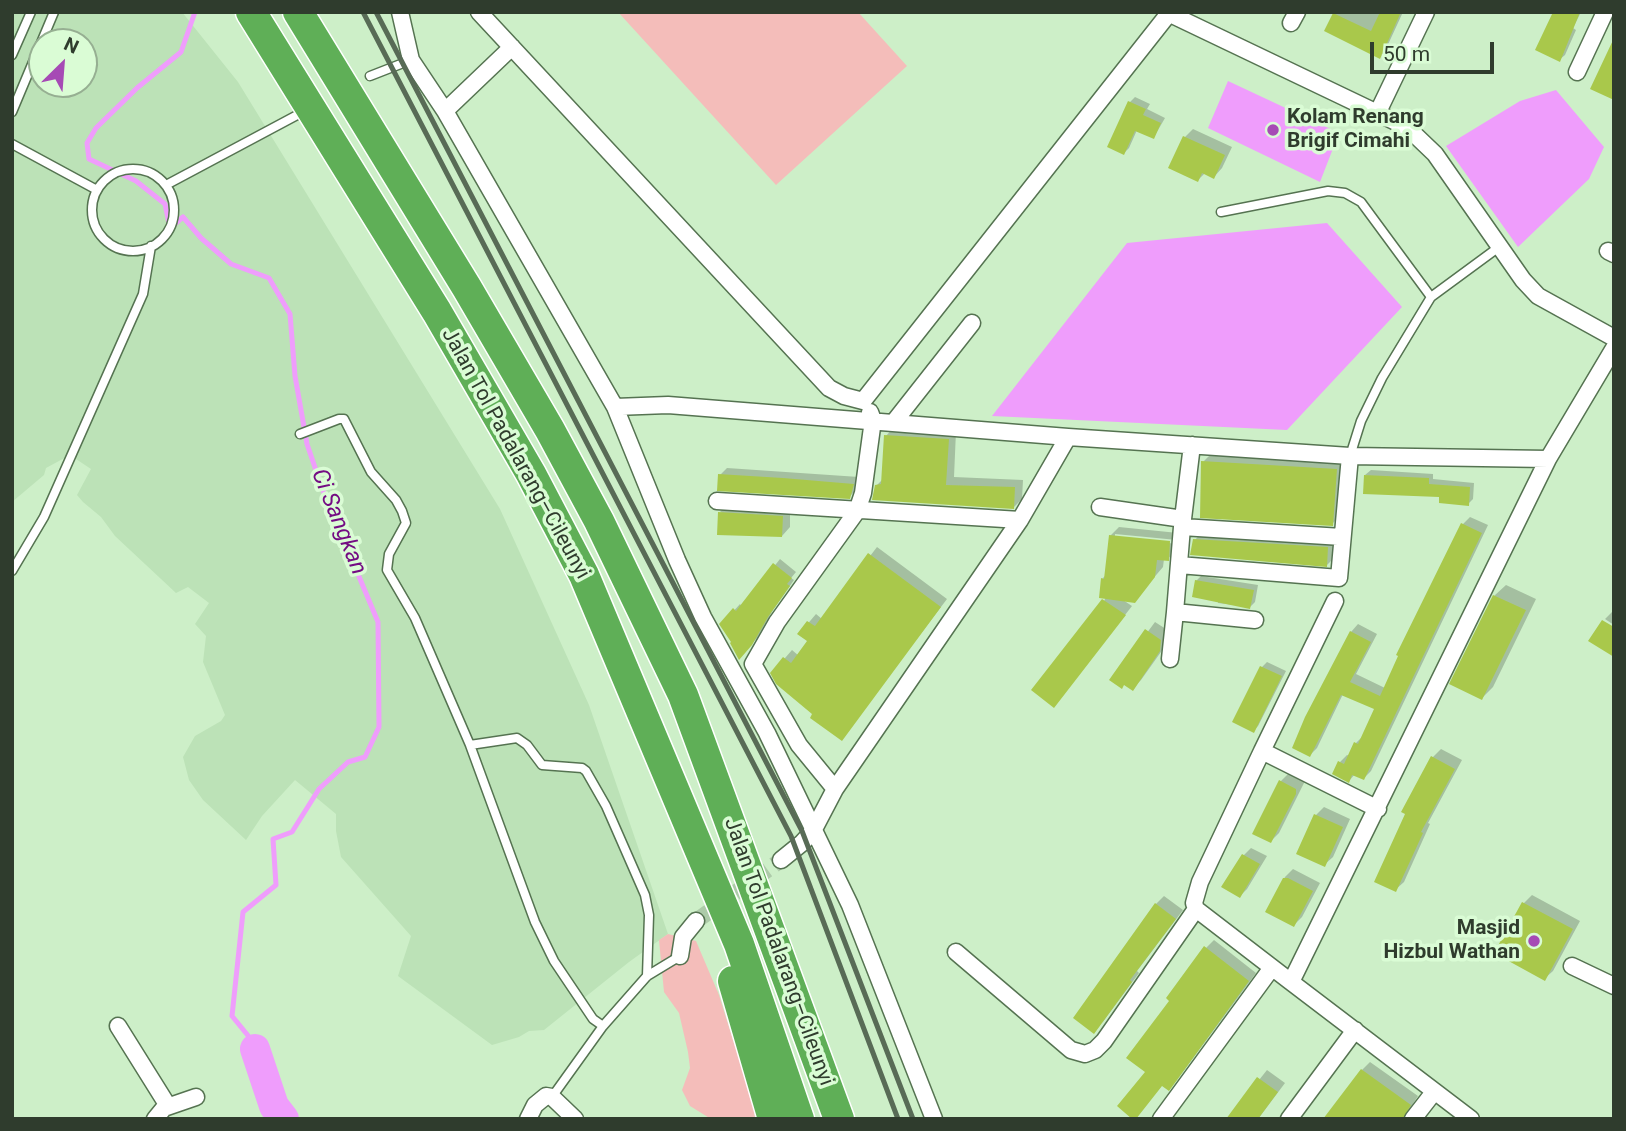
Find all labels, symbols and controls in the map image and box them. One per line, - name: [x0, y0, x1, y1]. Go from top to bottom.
- north arrow: [28, 28, 98, 98]
- scale bar: [1374, 28, 1498, 72]
- text: N: [60, 32, 82, 59]
- text: 50 m: [1383, 42, 1430, 66]
- place label: Kolam Renang Brigif Cimahi: [1287, 105, 1424, 155]
- marker: Kolam Renang Brigif Cimahi: [1265, 122, 1281, 138]
- street label: Jalan Tol Padalarang–Cileunyi: [435, 324, 595, 584]
- water label: Ci Sangkan: [304, 465, 372, 579]
- street label: Jalan Tol Padalarang–Cileunyi: [718, 815, 838, 1089]
- place label: Masjid Hizbul Wathan: [1383, 916, 1520, 966]
- marker: Masjid Hizbul Wathan: [1526, 933, 1542, 949]

